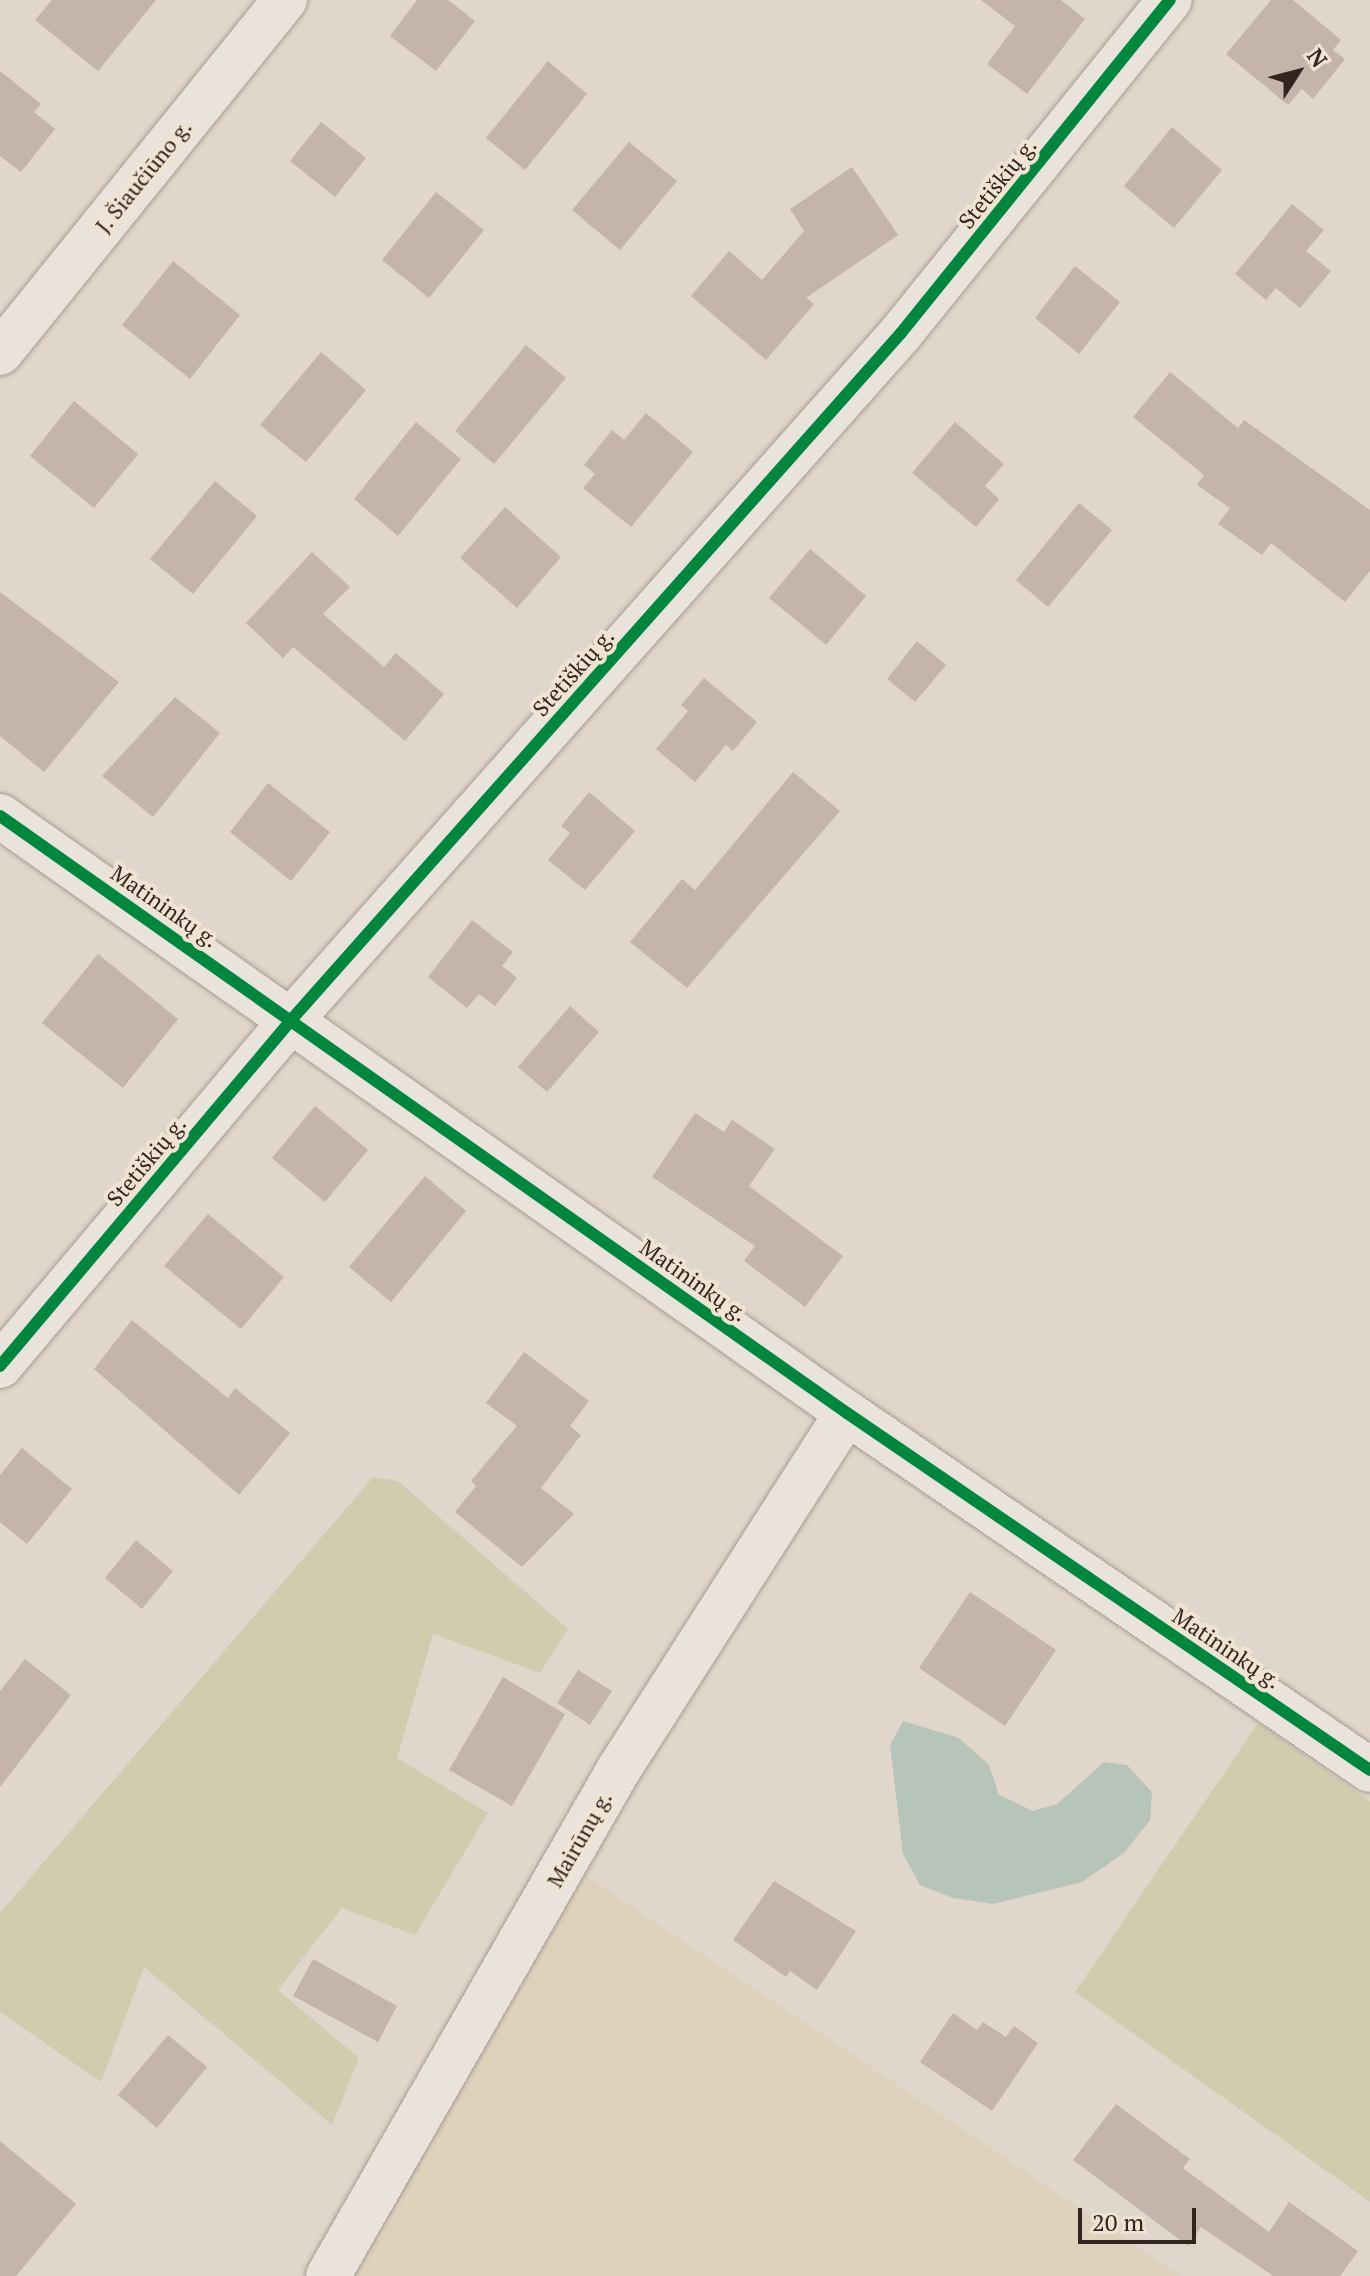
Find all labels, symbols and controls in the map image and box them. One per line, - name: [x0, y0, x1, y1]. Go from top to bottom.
- north arrow: [1258, 32, 1338, 112]
- text: N: [1301, 42, 1334, 73]
- street label: J. Šiaučiūno g.: [89, 114, 197, 238]
- street label: Stetiškių g.: [952, 132, 1042, 234]
- street label: Stetiškių g.: [527, 623, 619, 721]
- street label: Matininkų g.: [106, 859, 224, 953]
- street label: Stetiškių g.: [101, 1111, 191, 1211]
- street label: Matininkų g.: [635, 1233, 753, 1327]
- street label: Matininkų g.: [1168, 1602, 1286, 1694]
- street label: Mairūnų g.: [541, 1786, 617, 1892]
- scale bar: [1082, 2192, 1200, 2242]
- text: 20 m: [1092, 2206, 1144, 2238]

